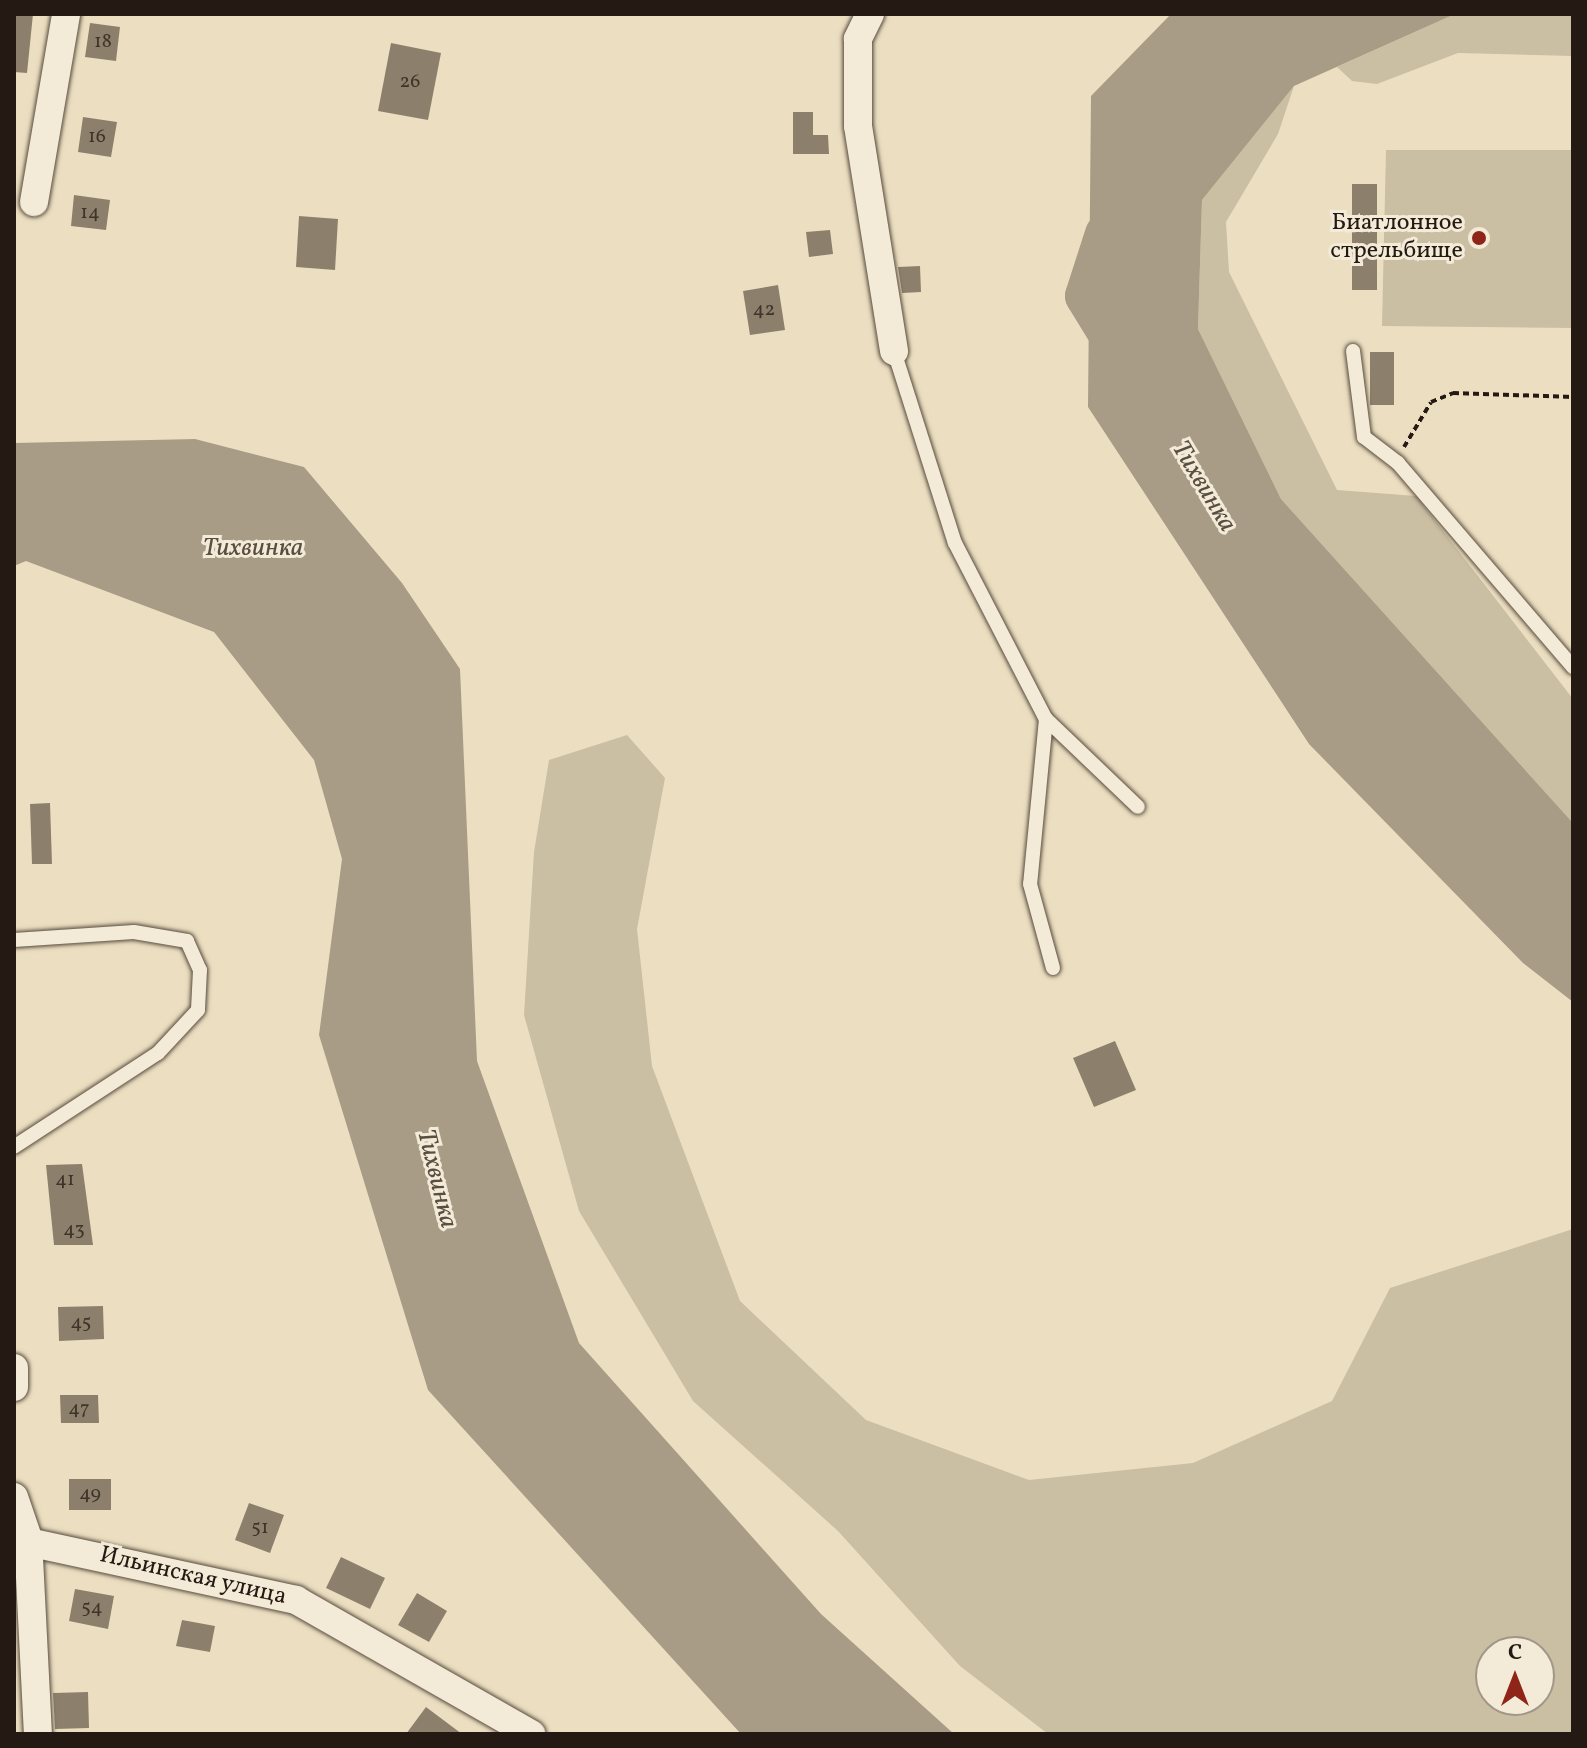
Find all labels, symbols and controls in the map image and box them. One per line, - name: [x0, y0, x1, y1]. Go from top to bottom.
- house number: 18: [94, 30, 112, 54]
- house number: 26: [400, 70, 420, 94]
- house number: 16: [88, 125, 106, 149]
- house number: 14: [80, 201, 100, 225]
- place label: Биатлонное стрельбище: [1330, 210, 1463, 266]
- marker: Биатлонное стрельбище: [1470, 229, 1488, 247]
- house number: 42: [753, 298, 775, 322]
- water label: Тихвинка: [1164, 436, 1242, 538]
- water label: Тихвинка: [203, 533, 303, 565]
- water label: Тихвинка: [409, 1127, 463, 1231]
- house number: 41: [55, 1168, 75, 1192]
- house number: 43: [63, 1218, 85, 1242]
- house number: 45: [71, 1311, 91, 1335]
- house number: 47: [68, 1397, 90, 1421]
- house number: 49: [79, 1482, 101, 1506]
- house number: 51: [251, 1516, 269, 1540]
- street label: Ильинская улица: [96, 1541, 290, 1613]
- house number: 54: [81, 1596, 103, 1620]
- north arrow: [1475, 1636, 1555, 1716]
- text: С: [1508, 1638, 1522, 1669]

